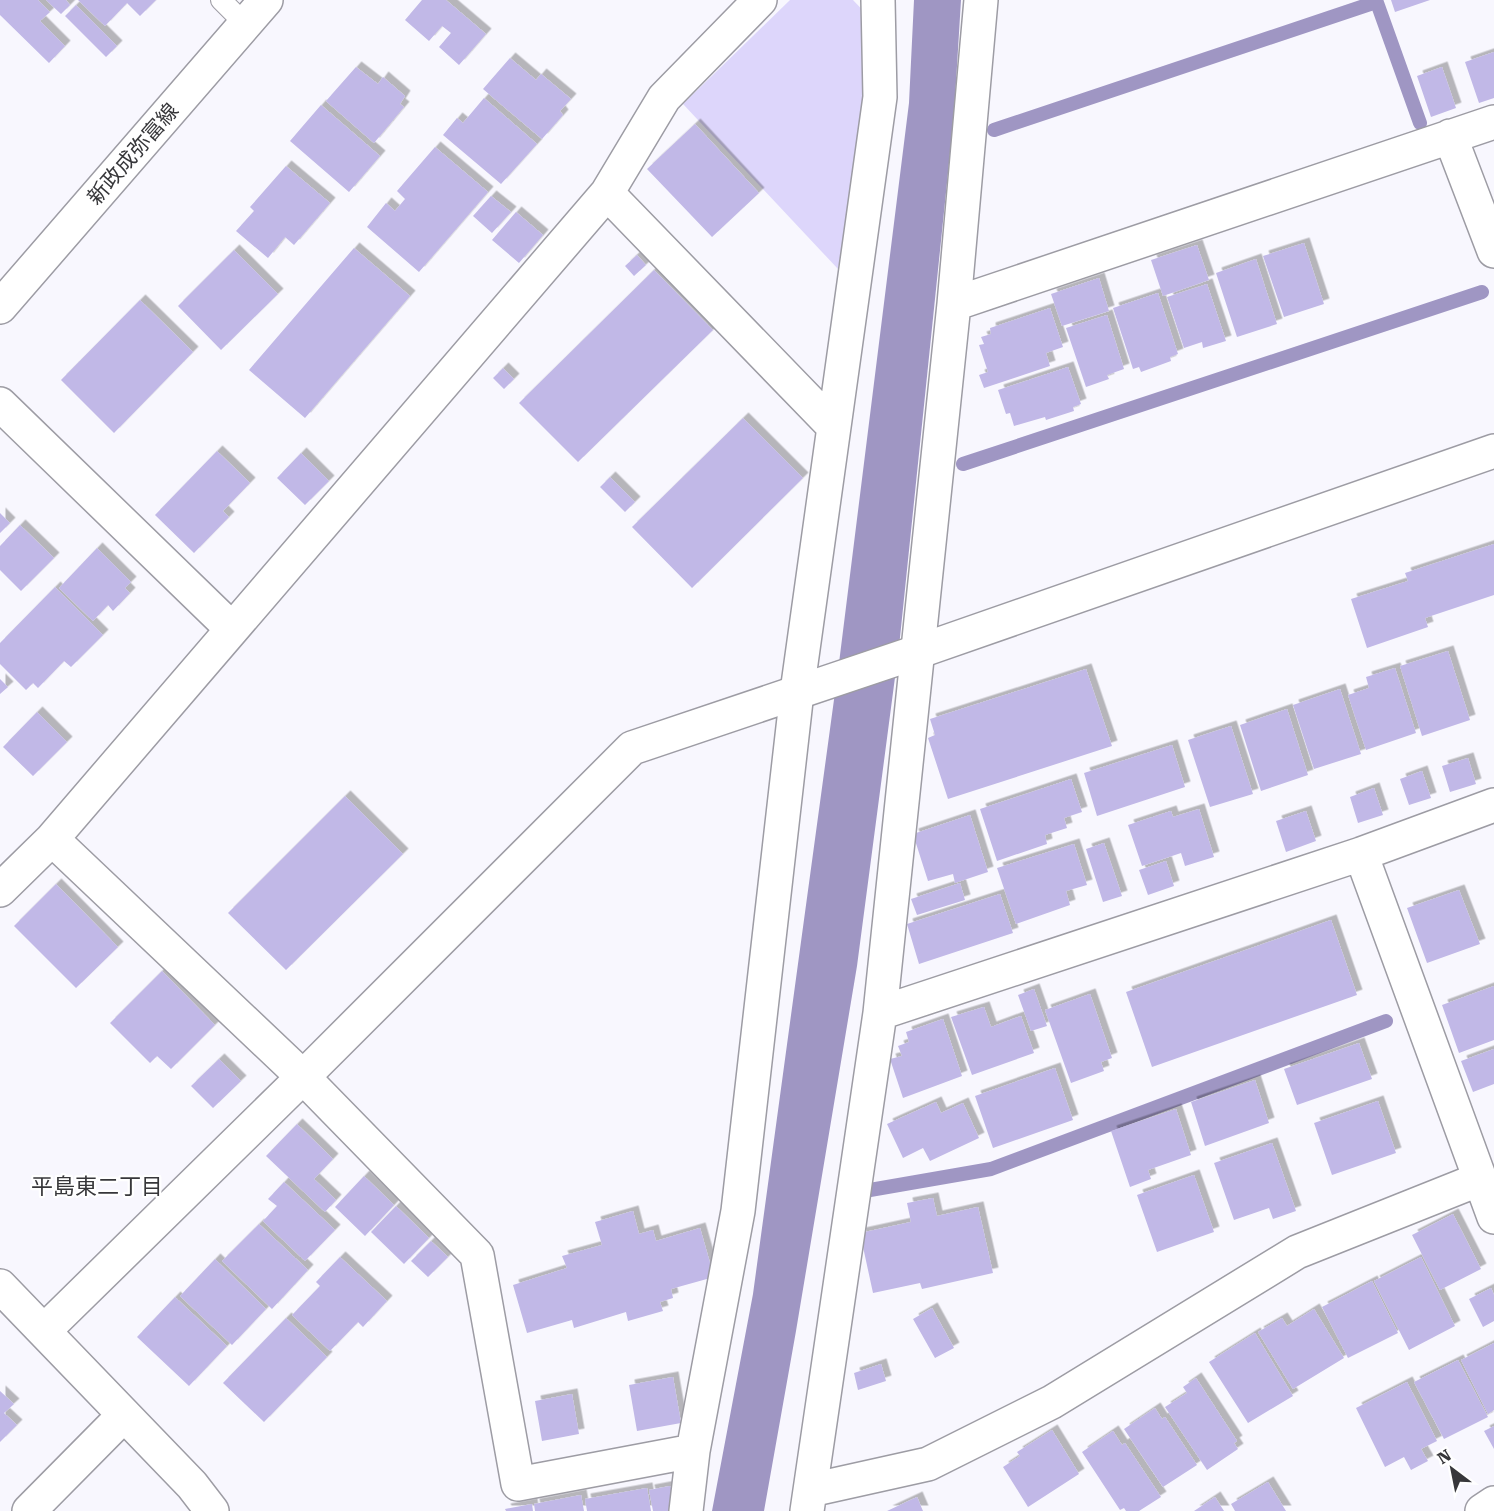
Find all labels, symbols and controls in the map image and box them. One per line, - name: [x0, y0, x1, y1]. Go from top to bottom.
- street label: 新政成弥富線: [83, 99, 183, 209]
- district label: 平島東二丁目: [31, 1174, 163, 1199]
- north arrow: [1422, 1439, 1482, 1499]
- text: N: [1434, 1445, 1455, 1468]

